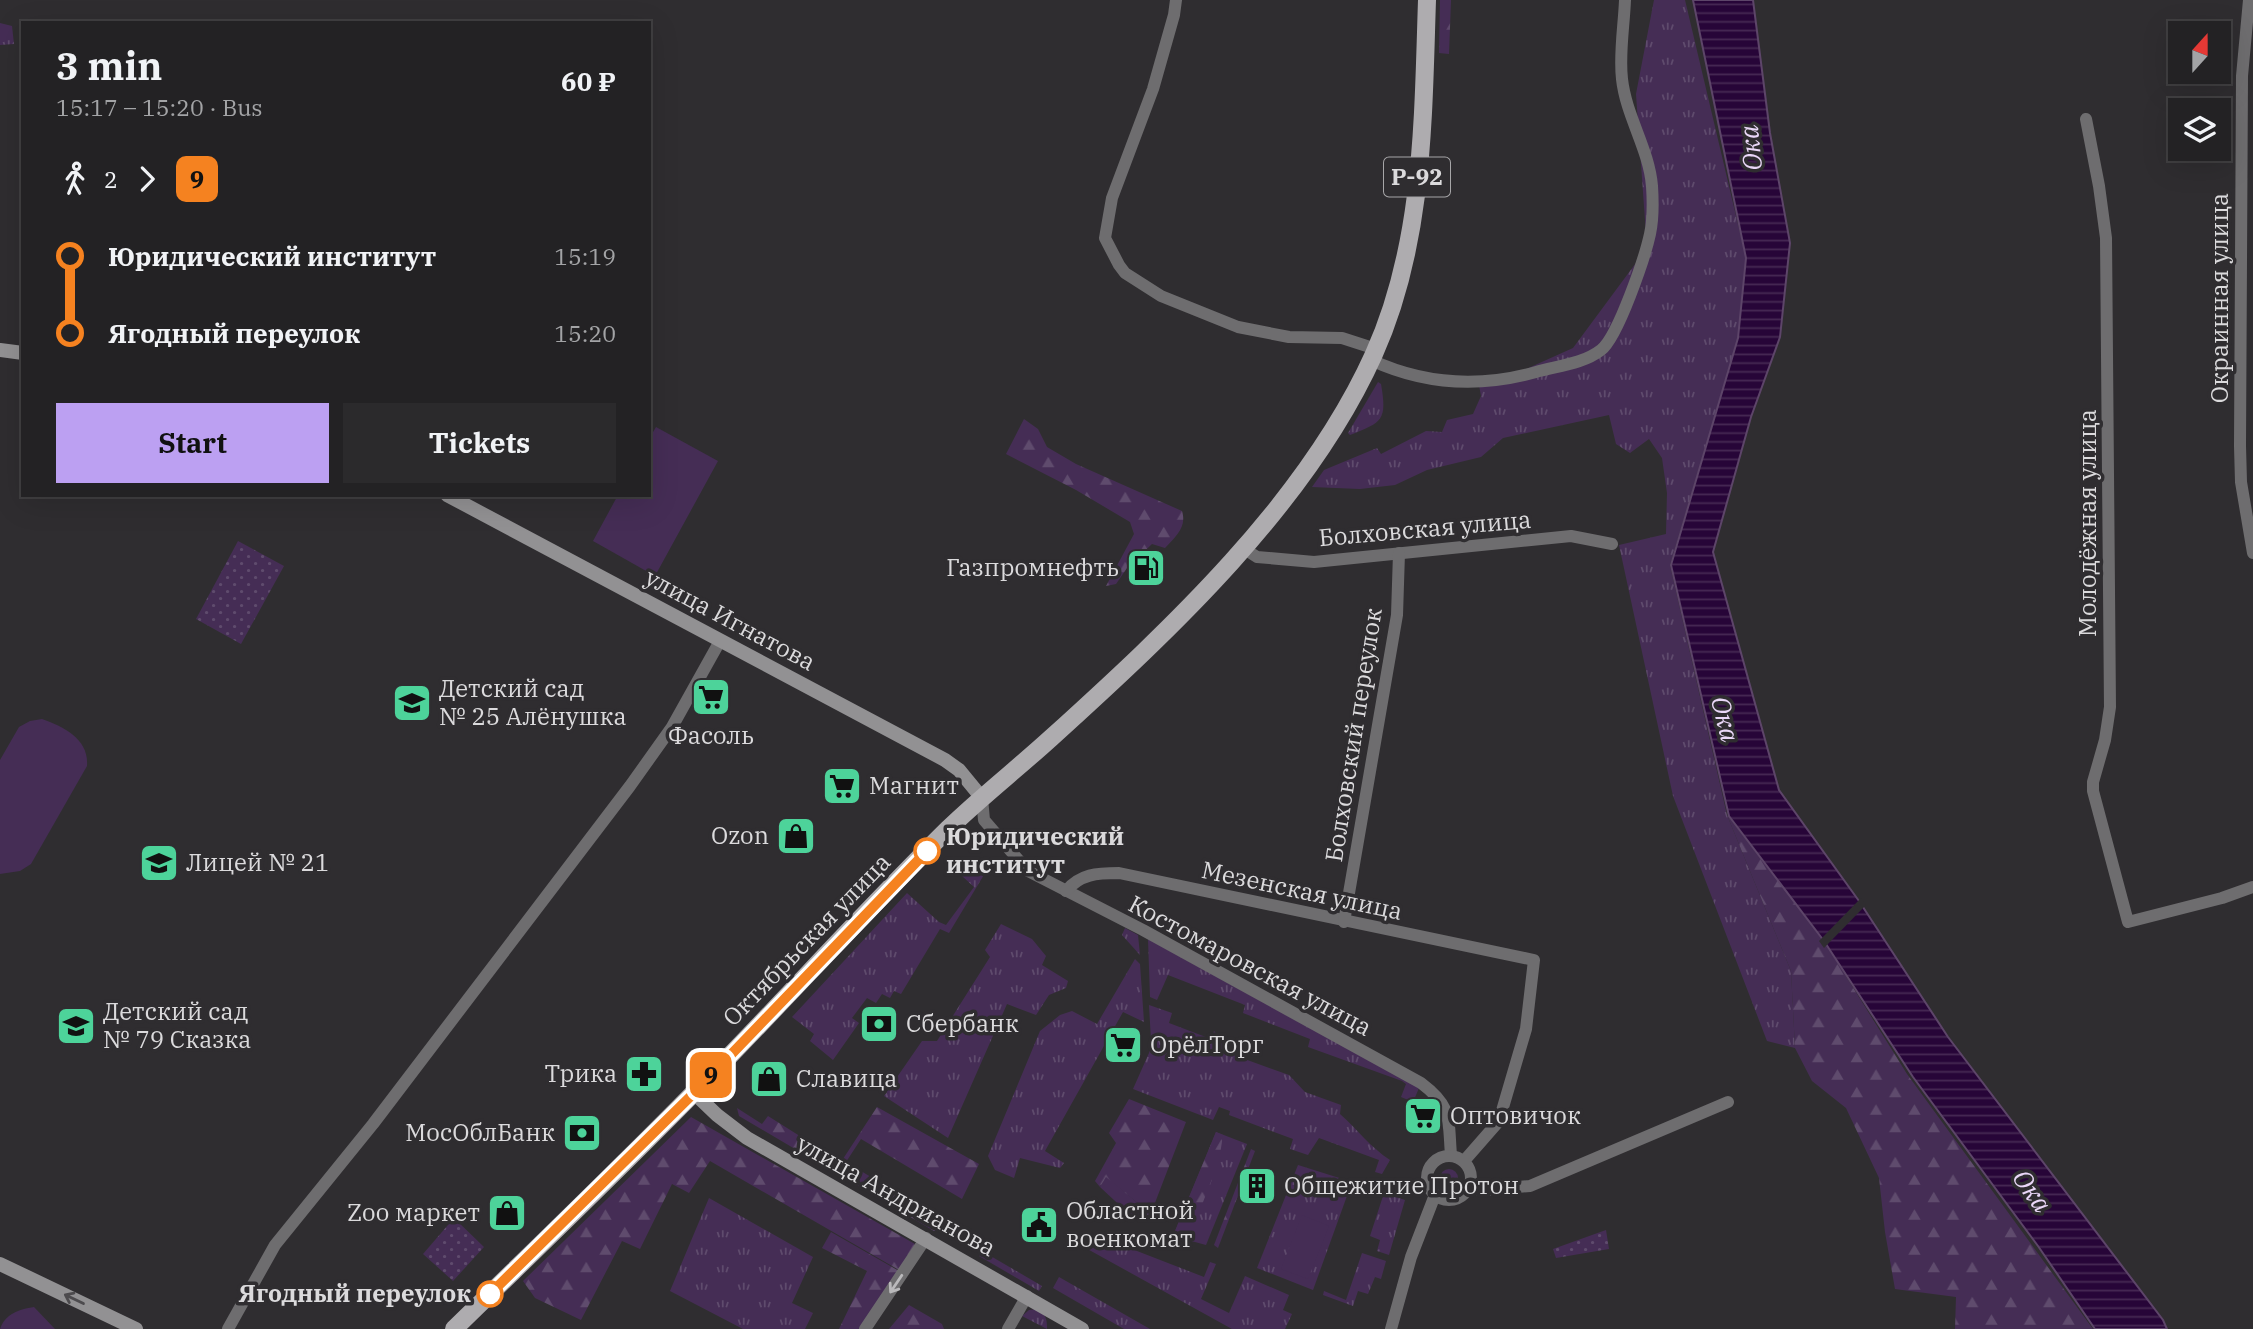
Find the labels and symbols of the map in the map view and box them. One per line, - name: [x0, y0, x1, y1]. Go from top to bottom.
- north arrow: [2168, 21, 2231, 84]
- water label: Ока: [1731, 124, 1769, 173]
- road number: Р-92: [1384, 158, 1450, 196]
- street label: Окраинная улица: [2203, 193, 2235, 403]
- street label: Молодёжная улица: [2071, 409, 2103, 637]
- street label: Болховская улица: [1317, 503, 1532, 553]
- fuel station icon: Газпромнефть: [1125, 547, 1167, 589]
- place label: Газпромнефть: [946, 551, 1119, 583]
- street label: улица Игнатова: [640, 561, 821, 678]
- street label: Болховский переулок: [1317, 605, 1389, 864]
- place label: Детский сад № 25 Алёнушка: [439, 672, 627, 732]
- supermarket icon: Фасоль: [690, 676, 732, 718]
- school or university icon: Детский сад № 25 Алёнушка: [391, 682, 433, 724]
- water label: Ока: [1704, 692, 1748, 745]
- place label: Фасоль: [668, 719, 754, 751]
- supermarket icon: Магнит: [821, 765, 863, 807]
- place label: Магнит: [869, 769, 959, 801]
- shop icon: Ozon: [775, 815, 817, 857]
- place label: Ozon: [711, 819, 769, 851]
- place label: Юридический институт: [946, 820, 1124, 880]
- marker: Юридический институт: [914, 838, 940, 864]
- school or university icon: Лицей № 21: [138, 842, 180, 884]
- place label: Лицей № 21: [186, 846, 329, 878]
- street label: Октябрьская улица: [715, 846, 897, 1033]
- street label: Мезенская улица: [1199, 853, 1406, 927]
- street label: Костомаровская улица: [1123, 887, 1378, 1043]
- place label: Детский сад № 79 Сказка: [103, 995, 251, 1055]
- bank icon: Сбербанк: [858, 1003, 900, 1045]
- school or university icon: Детский сад № 79 Сказка: [55, 1005, 97, 1047]
- place label: Сбербанк: [906, 1007, 1019, 1039]
- supermarket icon: ОрёлТорг: [1102, 1024, 1144, 1066]
- place label: ОрёлТорг: [1150, 1028, 1264, 1060]
- line badge: 9: [688, 1052, 734, 1098]
- pharmacy icon: Трика: [623, 1053, 665, 1095]
- place label: Трика: [544, 1057, 617, 1089]
- shop icon: Славица: [748, 1058, 790, 1100]
- place label: Славица: [796, 1062, 897, 1094]
- supermarket icon: Оптовичок: [1402, 1095, 1444, 1137]
- place label: Оптовичок: [1450, 1099, 1581, 1131]
- bank icon: МосОблБанк: [561, 1112, 603, 1154]
- place label: МосОблБанк: [405, 1116, 555, 1148]
- street label: улица Андрианова: [791, 1127, 1002, 1263]
- water label: Ока: [2006, 1162, 2060, 1219]
- building icon: Общежитие Протон: [1236, 1165, 1278, 1207]
- place label: Общежитие Протон: [1284, 1169, 1519, 1201]
- shop icon: Zoo маркет: [486, 1192, 528, 1234]
- place label: Областной военкомат: [1066, 1194, 1194, 1254]
- place label: Zoo маркет: [347, 1196, 480, 1228]
- public building icon: Областной военкомат: [1018, 1204, 1060, 1246]
- one-way arrow: [889, 1274, 903, 1293]
- place label: Ягодный переулок: [238, 1277, 471, 1309]
- marker: Ягодный переулок: [477, 1281, 503, 1307]
- one-way arrow: [64, 1292, 85, 1305]

